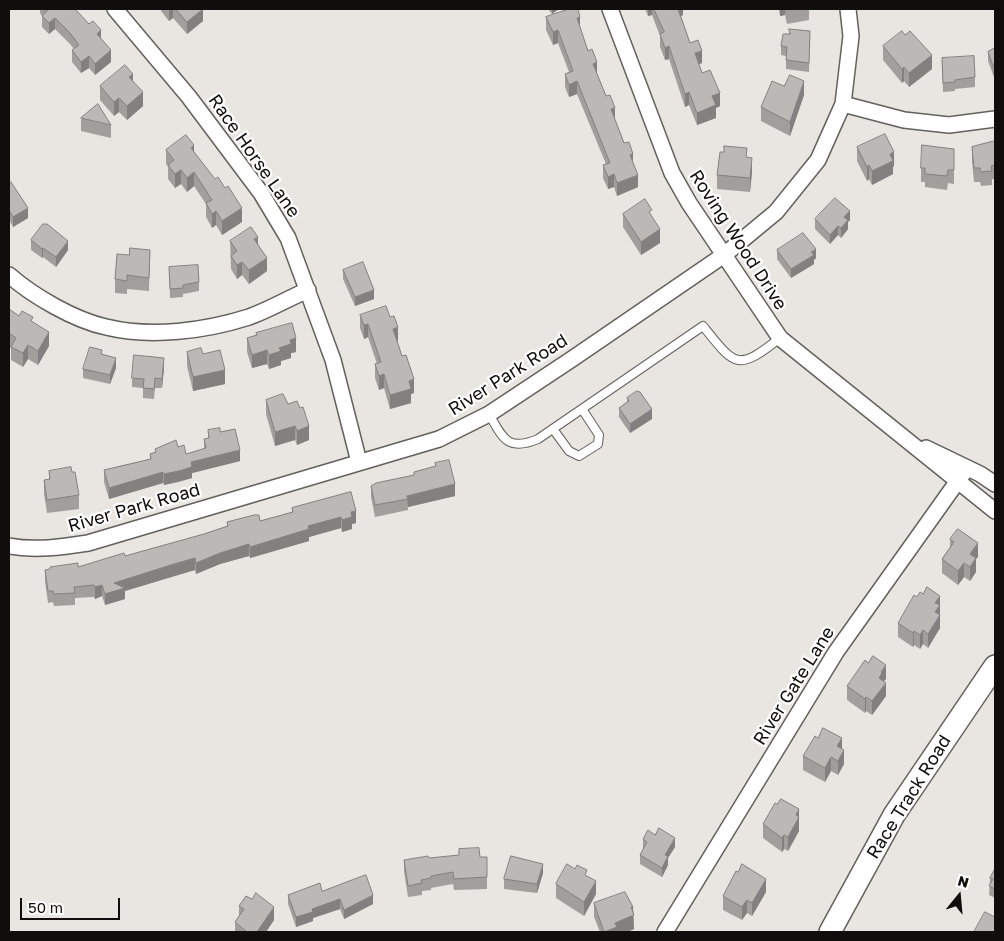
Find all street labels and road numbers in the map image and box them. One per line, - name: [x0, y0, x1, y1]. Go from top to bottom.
- street label: Race Horse Lane: [204, 90, 304, 222]
- street label: Roving Wood Drive: [685, 166, 791, 314]
- street label: River Park Road: [444, 330, 572, 420]
- street label: River Park Road: [66, 479, 202, 537]
- street label: River Gate Lane: [749, 623, 839, 749]
- street label: Race Track Road: [862, 731, 956, 863]

